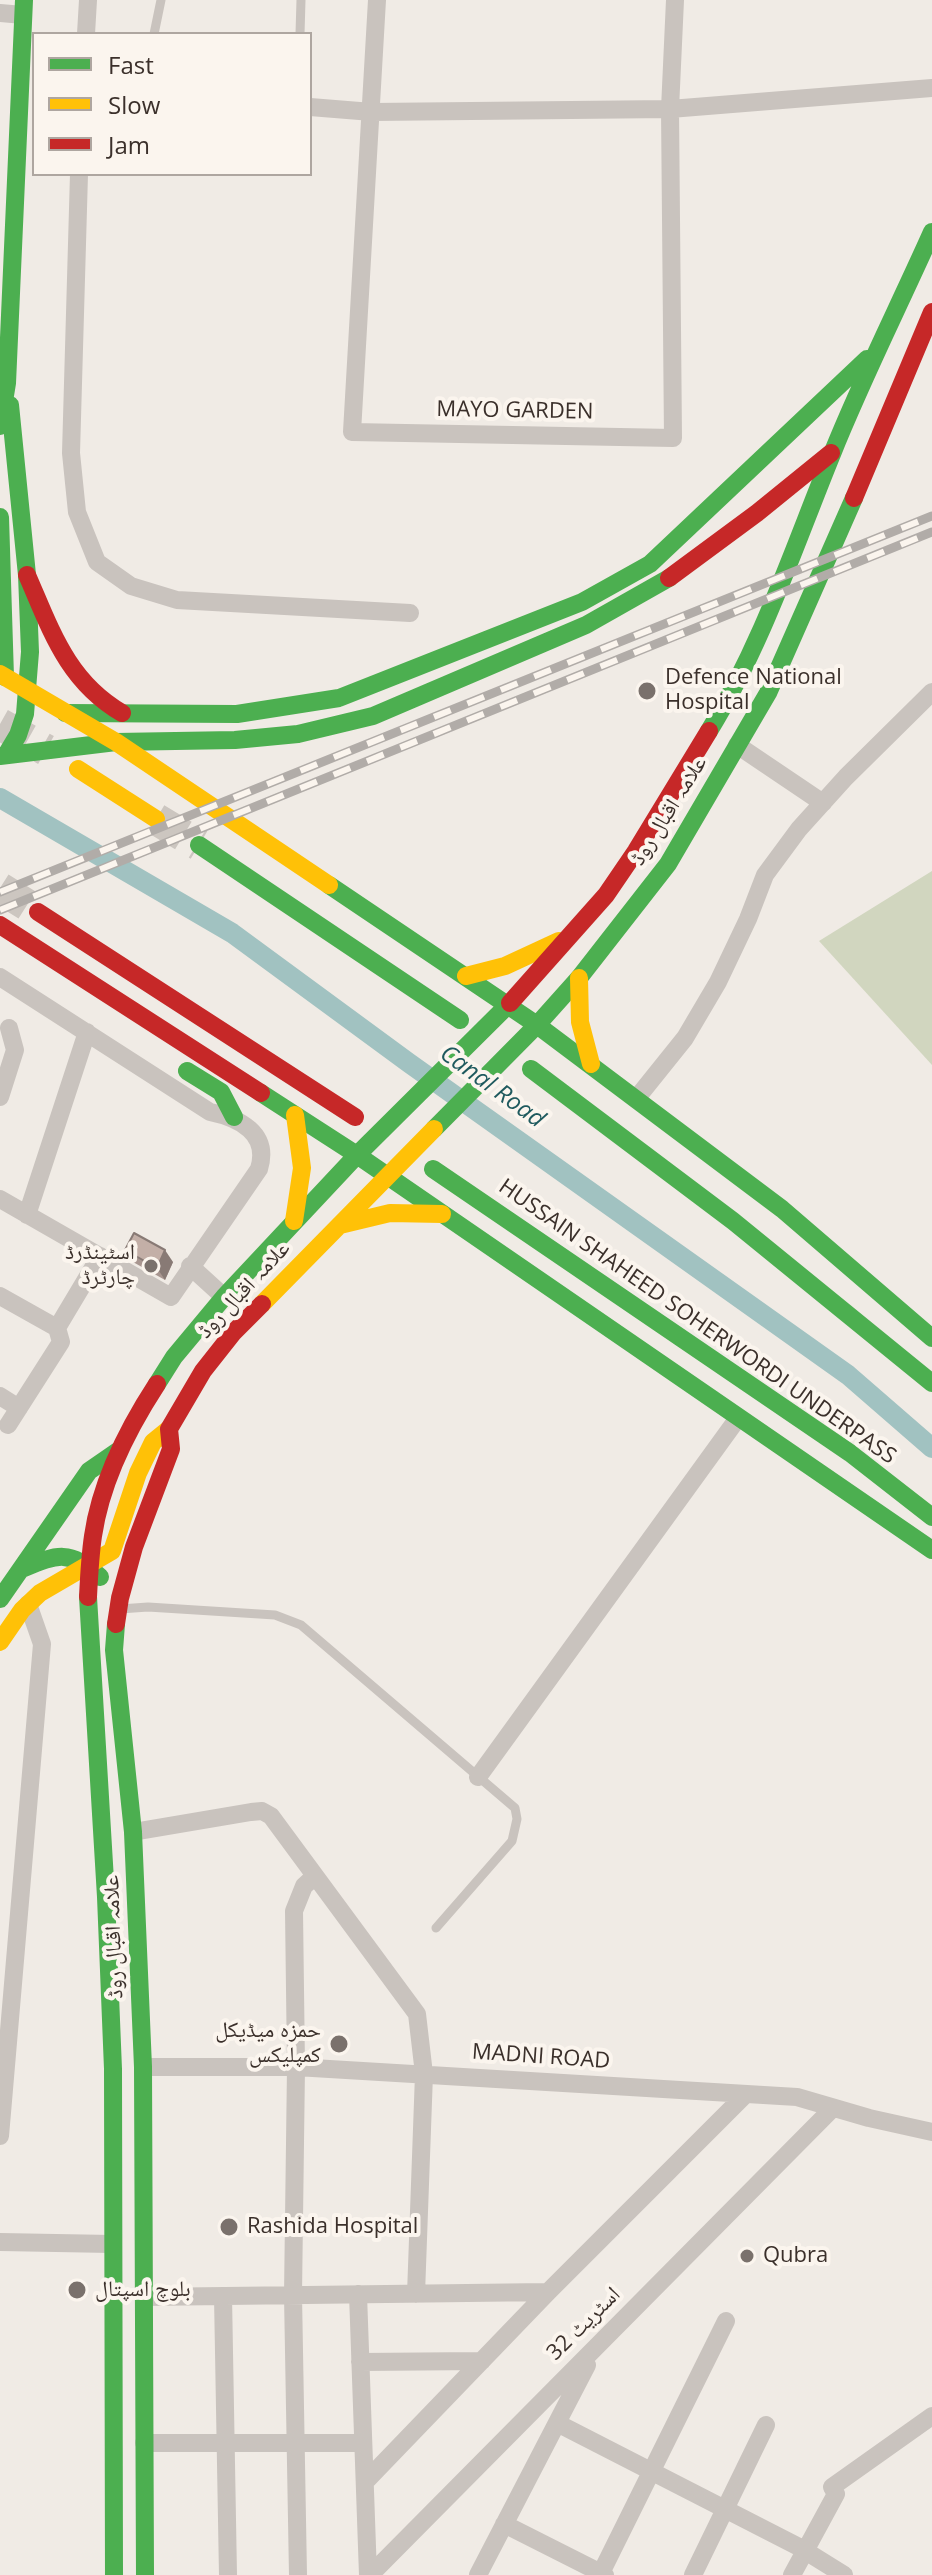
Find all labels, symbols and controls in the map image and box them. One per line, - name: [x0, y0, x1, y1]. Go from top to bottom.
- legend: [32, 32, 312, 176]
- text: Fast: [108, 48, 154, 81]
- text: Slow: [108, 88, 160, 121]
- text: Jam: [108, 128, 150, 161]
- street label: MAYO GARDEN: [436, 396, 594, 426]
- place label: Defence National Hospital: [665, 665, 842, 716]
- marker: Defence National Hospital: [636, 680, 658, 702]
- street label: علامہ اقبال روڈ: [625, 752, 713, 870]
- water label: Canal Road: [434, 1039, 550, 1135]
- street label: HUSSAIN SHAHEED SOHERWORDI UNDERPASS: [493, 1174, 901, 1470]
- street label: علامہ اقبال روڈ: [192, 1236, 296, 1344]
- place label: اسٹینڈرڈ چارٹرڈ: [65, 1240, 135, 1292]
- marker: اسٹینڈرڈ چارٹرڈ: [142, 1257, 160, 1275]
- street label: علامہ اقبال روڈ: [99, 1875, 129, 1999]
- place label: حمزہ میڈیکل کمپلیکس: [215, 2018, 321, 2070]
- marker: حمزہ میڈیکل کمپلیکس: [328, 2033, 350, 2055]
- street label: MADNI ROAD: [471, 2039, 611, 2075]
- place label: Rashida Hospital: [247, 2214, 418, 2240]
- marker: Rashida Hospital: [218, 2216, 240, 2238]
- place label: Qubra: [763, 2243, 828, 2269]
- marker: Qubra: [738, 2247, 756, 2265]
- place label: بلوچ اسپتال: [95, 2277, 191, 2303]
- marker: بلوچ اسپتال: [66, 2279, 88, 2301]
- street label: اسٹریٹ 32: [542, 2282, 626, 2366]

